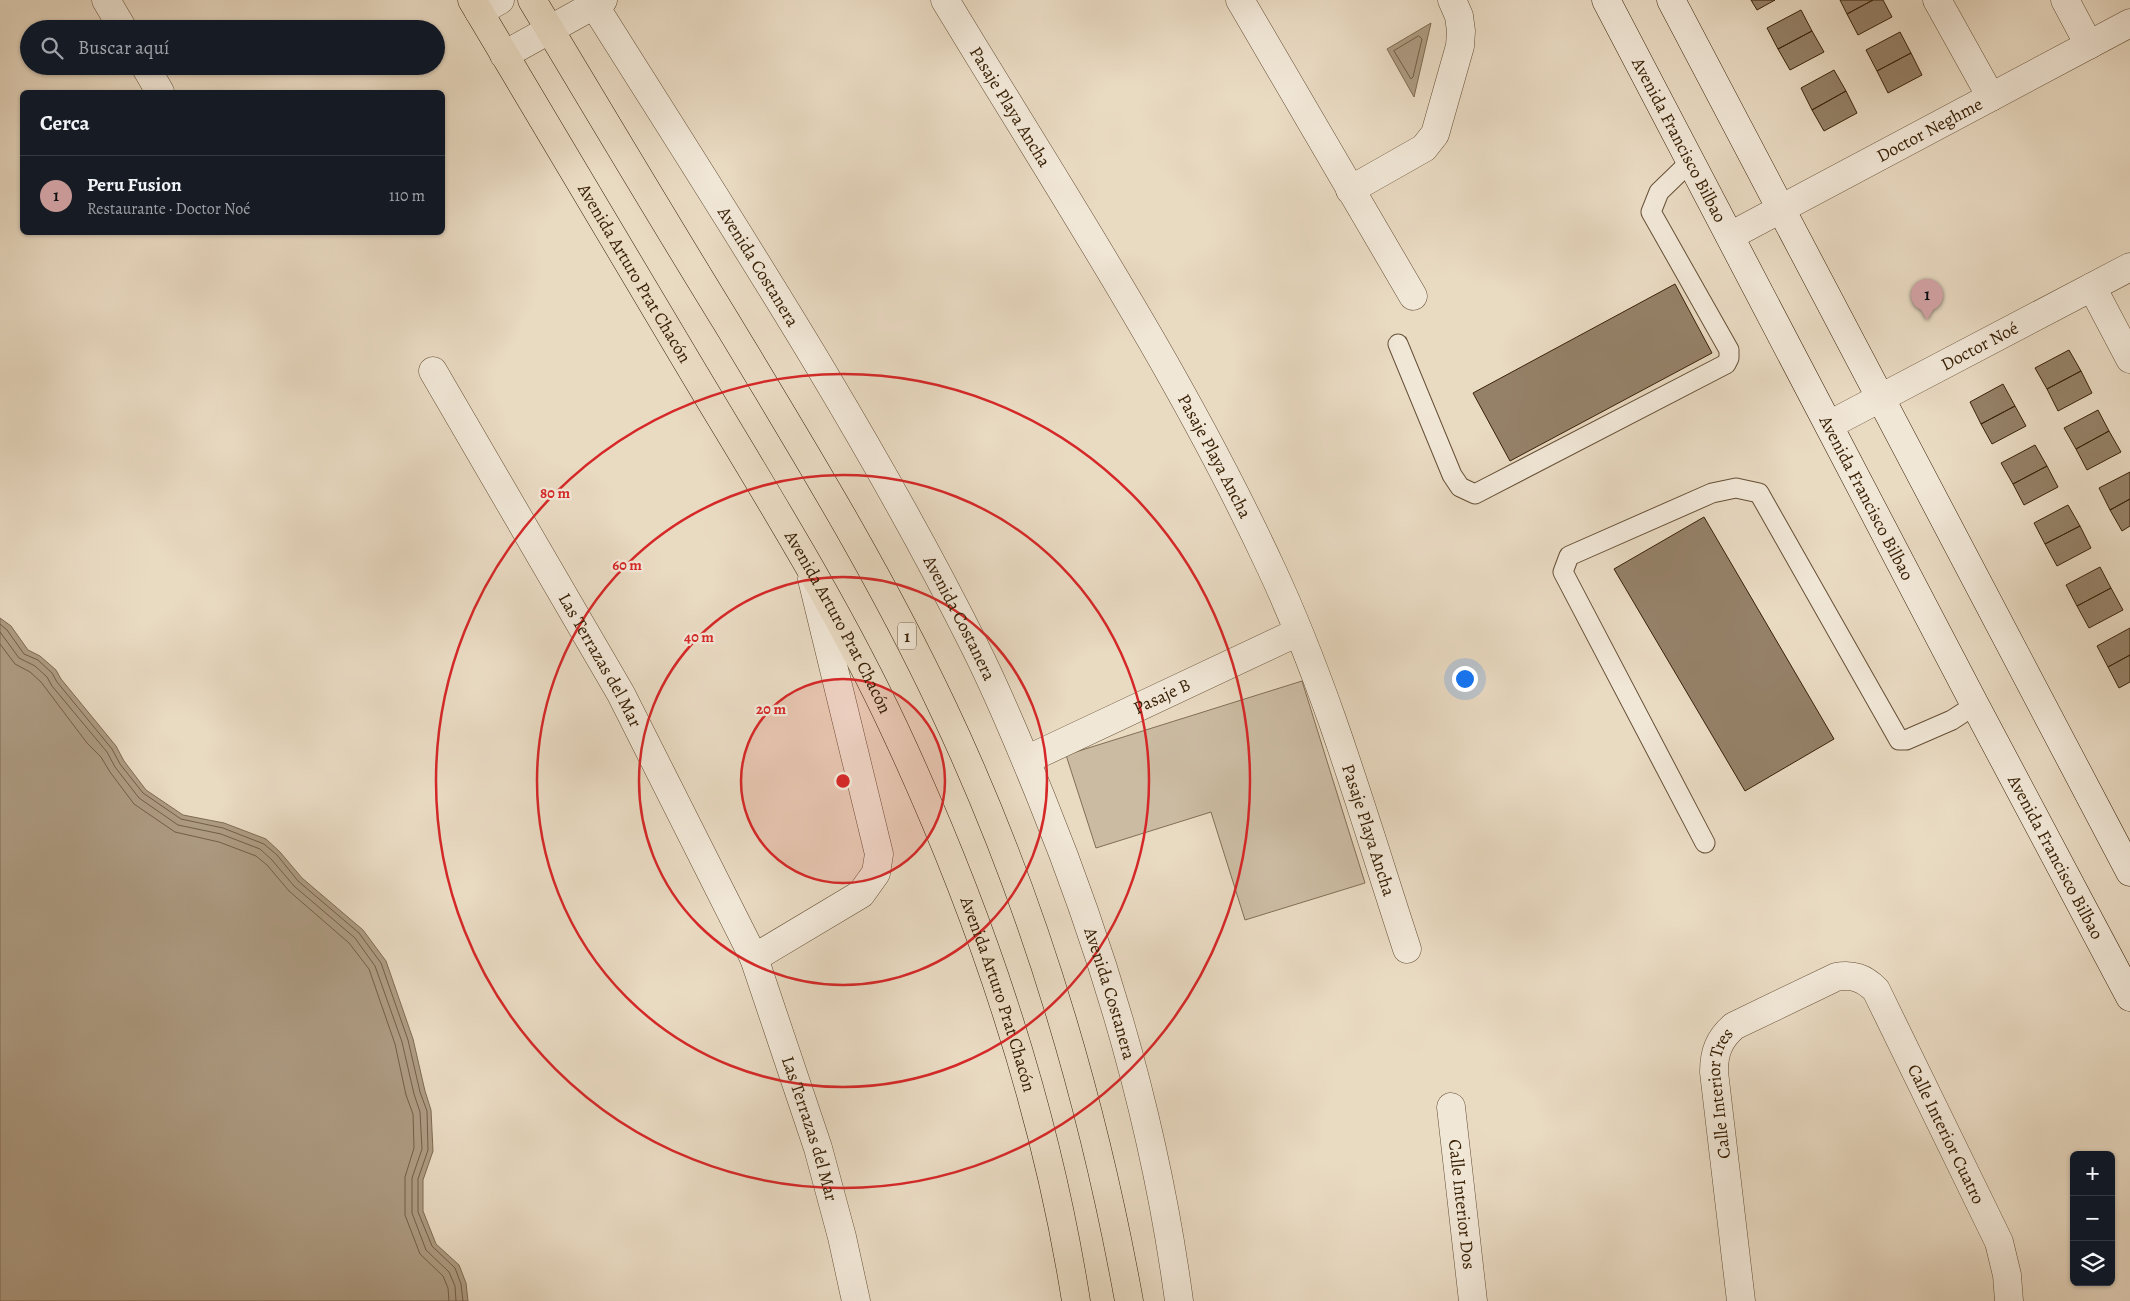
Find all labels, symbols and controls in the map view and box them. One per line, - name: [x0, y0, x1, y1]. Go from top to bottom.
- search box: [20, 20, 445, 75]
- icon: search: [38, 34, 66, 62]
- text: Buscar aquí: [78, 35, 169, 61]
- street label: Pasaje Playa Ancha: [964, 42, 1057, 172]
- street label: Avenida Francisco Bilbao: [1626, 53, 1732, 227]
- street label: Doctor Neghme: [1872, 92, 1987, 168]
- text: Cerca: [40, 109, 90, 137]
- text: Peru Fusion: [87, 172, 182, 198]
- street label: Avenida Arturo Prat Chacón: [572, 178, 697, 367]
- text: 1: [53, 185, 59, 207]
- text: 110 m: [389, 185, 425, 207]
- text: Restaurante · Doctor Noé: [87, 198, 250, 220]
- street label: Avenida Costanera: [712, 201, 805, 332]
- pin: 1: [1911, 279, 1943, 320]
- street label: Doctor Noé: [1937, 316, 2022, 376]
- street label: Pasaje Playa Ancha: [1172, 390, 1258, 523]
- street label: Avenida Francisco Bilbao: [1813, 410, 1920, 585]
- text: 80 m: [540, 483, 570, 503]
- street label: Avenida Arturo Prat Chacón: [778, 525, 897, 718]
- street label: Avenida Costanera: [917, 551, 1002, 685]
- text: 60 m: [612, 555, 642, 575]
- street label: Las Terrazas del Mar: [553, 588, 648, 731]
- road number: 1: [898, 622, 916, 650]
- text: 40 m: [684, 627, 714, 647]
- your location: [1452, 666, 1478, 692]
- street label: Pasaje B: [1129, 672, 1194, 720]
- text: 20 m: [756, 699, 786, 719]
- street label: Pasaje Playa Ancha: [1336, 761, 1401, 900]
- street label: Avenida Francisco Bilbao: [2002, 770, 2109, 944]
- centre of rings: [834, 772, 852, 790]
- street label: Avenida Arturo Prat Chacón: [954, 892, 1042, 1095]
- street label: Avenida Costanera: [1078, 923, 1142, 1063]
- street label: Calle Interior Tres: [1702, 1022, 1738, 1160]
- street label: Las Terrazas del Mar: [776, 1053, 844, 1204]
- street label: Calle Interior Cuatro: [1902, 1060, 1991, 1208]
- street label: Calle Interior Dos: [1443, 1138, 1481, 1271]
- map controls: [2070, 1151, 2115, 1286]
- button: +: [2070, 1151, 2115, 1196]
- button: −: [2070, 1196, 2115, 1241]
- button: layers: [2070, 1241, 2115, 1286]

